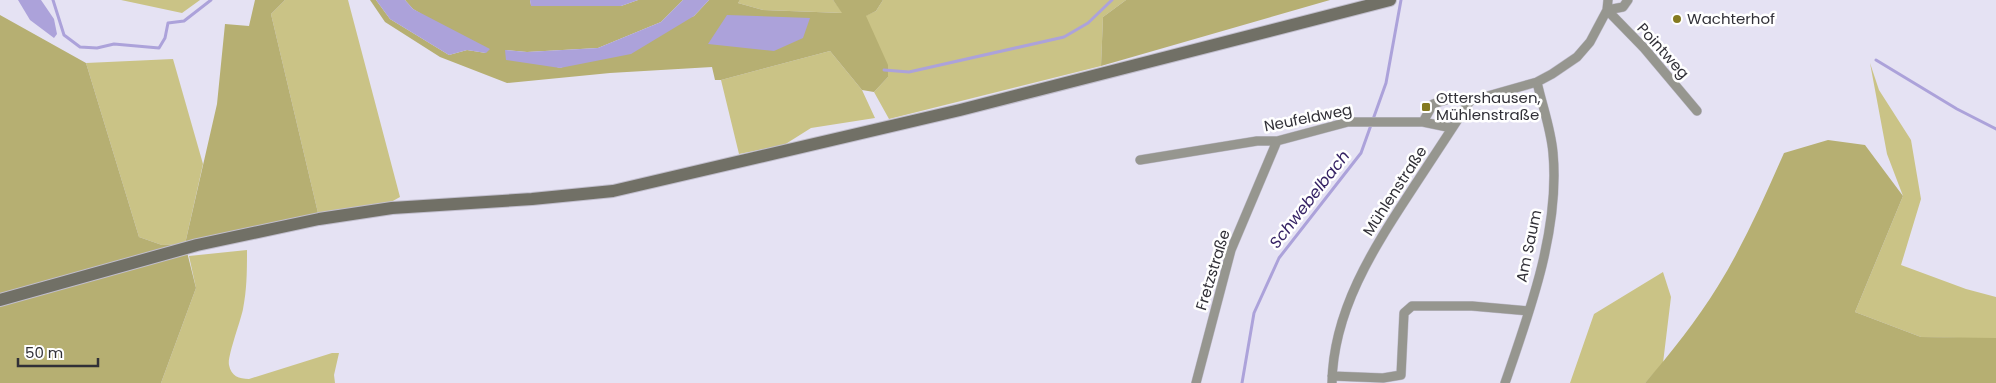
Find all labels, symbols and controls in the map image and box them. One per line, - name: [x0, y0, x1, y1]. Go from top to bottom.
- place label: Wachterhof: [1687, 8, 1775, 29]
- marker: Wachterhof: [1671, 13, 1683, 25]
- street label: Pointweg: [1633, 18, 1694, 83]
- place label: Ottershausen, Mühlenstraße: [1436, 87, 1541, 125]
- street label: Neufeldweg: [1262, 99, 1354, 136]
- marker: Ottershausen, Mühlenstraße: [1420, 101, 1432, 113]
- street label: Mühlenstraße: [1358, 142, 1432, 240]
- water label: Schwebelbach: [1264, 146, 1355, 253]
- street label: Am Saum: [1511, 208, 1546, 284]
- street label: Fretzstraße: [1190, 227, 1235, 313]
- scale bar: [18, 336, 98, 368]
- text: 50 m: [25, 342, 63, 363]

